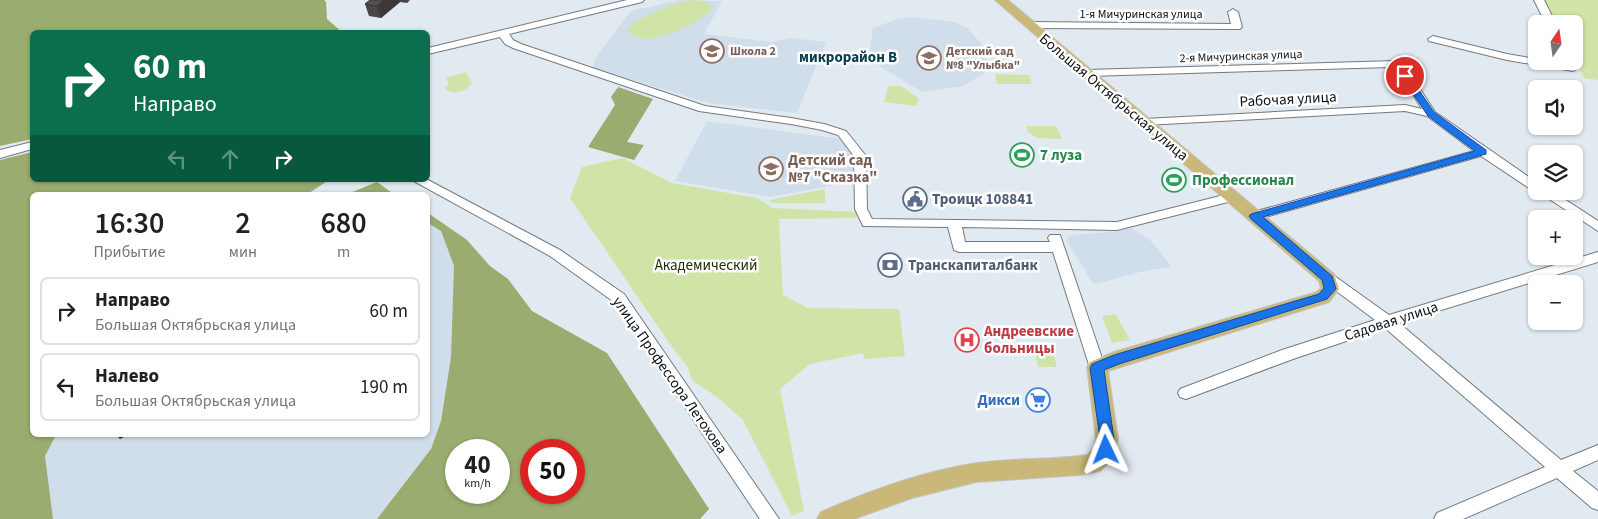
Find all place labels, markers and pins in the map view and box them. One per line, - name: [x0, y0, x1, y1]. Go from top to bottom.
- school or university icon: Школа 2: [699, 38, 725, 64]
- place label: Школа 2: [730, 43, 776, 60]
- place label: Детский сад №8 "Улыбка": [946, 43, 1020, 74]
- school or university icon: Детский сад №8 "Улыбка": [916, 45, 942, 71]
- pin: [1384, 55, 1426, 97]
- sports icon: 7 луза: [1009, 142, 1035, 168]
- place label: 7 луза: [1040, 145, 1082, 166]
- place label: Детский сад №7 "Сказка": [788, 150, 877, 188]
- school or university icon: Детский сад №7 "Сказка": [758, 156, 784, 182]
- sports icon: Профессионал: [1161, 167, 1187, 193]
- place label: Профессионал: [1192, 170, 1294, 191]
- public building icon: Троицк 108841: [902, 186, 928, 212]
- place label: Троицк 108841: [932, 189, 1033, 210]
- bank icon: Транскапиталбанк: [877, 252, 903, 278]
- place label: Транскапиталбанк: [908, 255, 1039, 276]
- place label: Андреевские больницы: [983, 321, 1074, 359]
- hospital icon: Андреевские больницы: [954, 327, 980, 353]
- supermarket icon: Дикси: [1025, 387, 1051, 413]
- place label: Дикси: [977, 390, 1020, 411]

